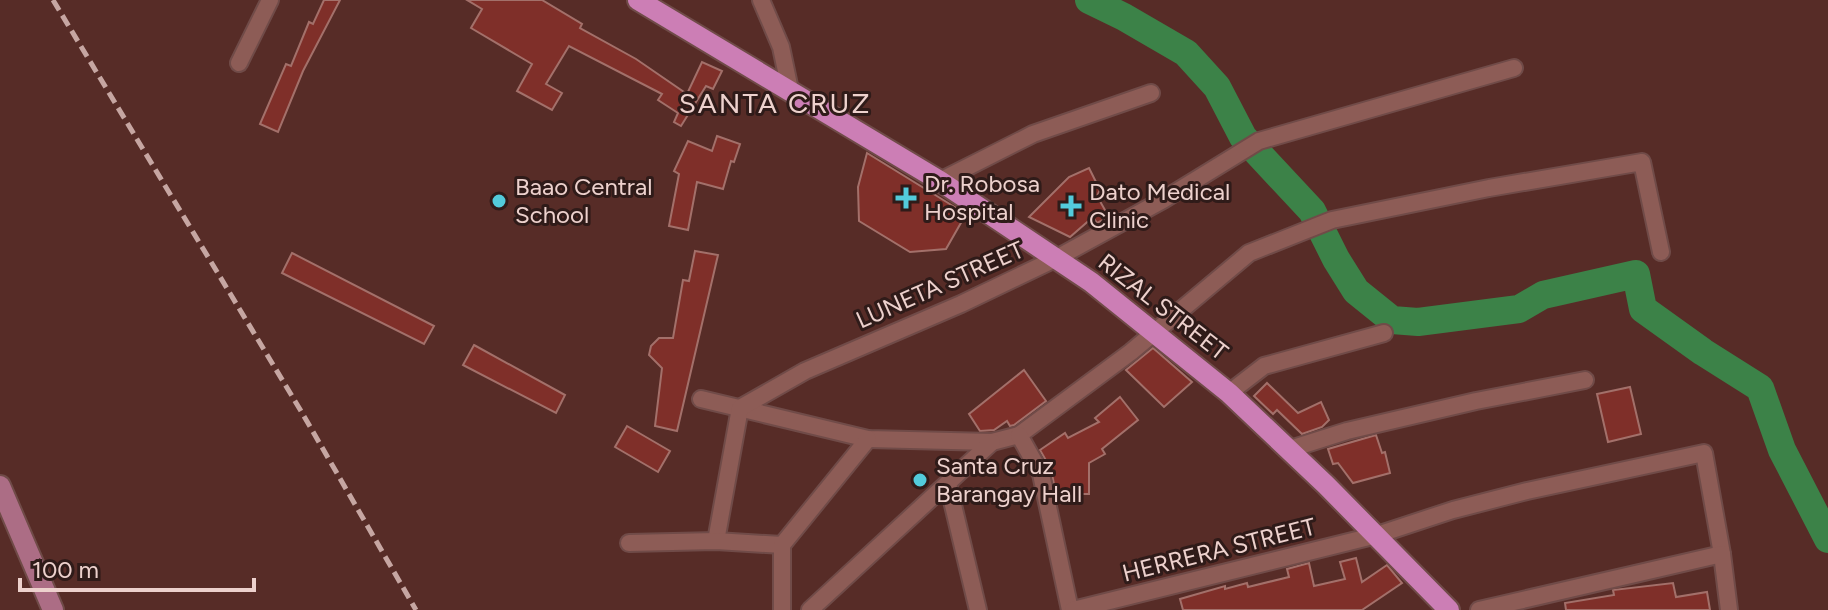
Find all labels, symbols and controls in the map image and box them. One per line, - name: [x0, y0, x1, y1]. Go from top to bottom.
- district label: SANTA CRUZ: [679, 86, 871, 120]
- place label: Dr. Robosa Hospital: [924, 169, 1040, 226]
- place label: Baao Central School: [515, 172, 653, 229]
- place label: Dato Medical Clinic: [1089, 177, 1230, 234]
- marker: Dr. Robosa Hospital: [895, 187, 917, 209]
- marker: Baao Central School: [490, 192, 508, 210]
- marker: Dato Medical Clinic: [1060, 195, 1082, 217]
- street label: LUNETA STREET: [851, 235, 1028, 335]
- street label: RIZAL STREET: [1093, 247, 1234, 366]
- place label: Santa Cruz Barangay Hall: [936, 451, 1082, 508]
- marker: Santa Cruz Barangay Hall: [911, 471, 929, 489]
- street label: HERRERA STREET: [1119, 511, 1319, 588]
- scale bar: [20, 542, 254, 592]
- text: 100 m: [32, 555, 99, 584]

